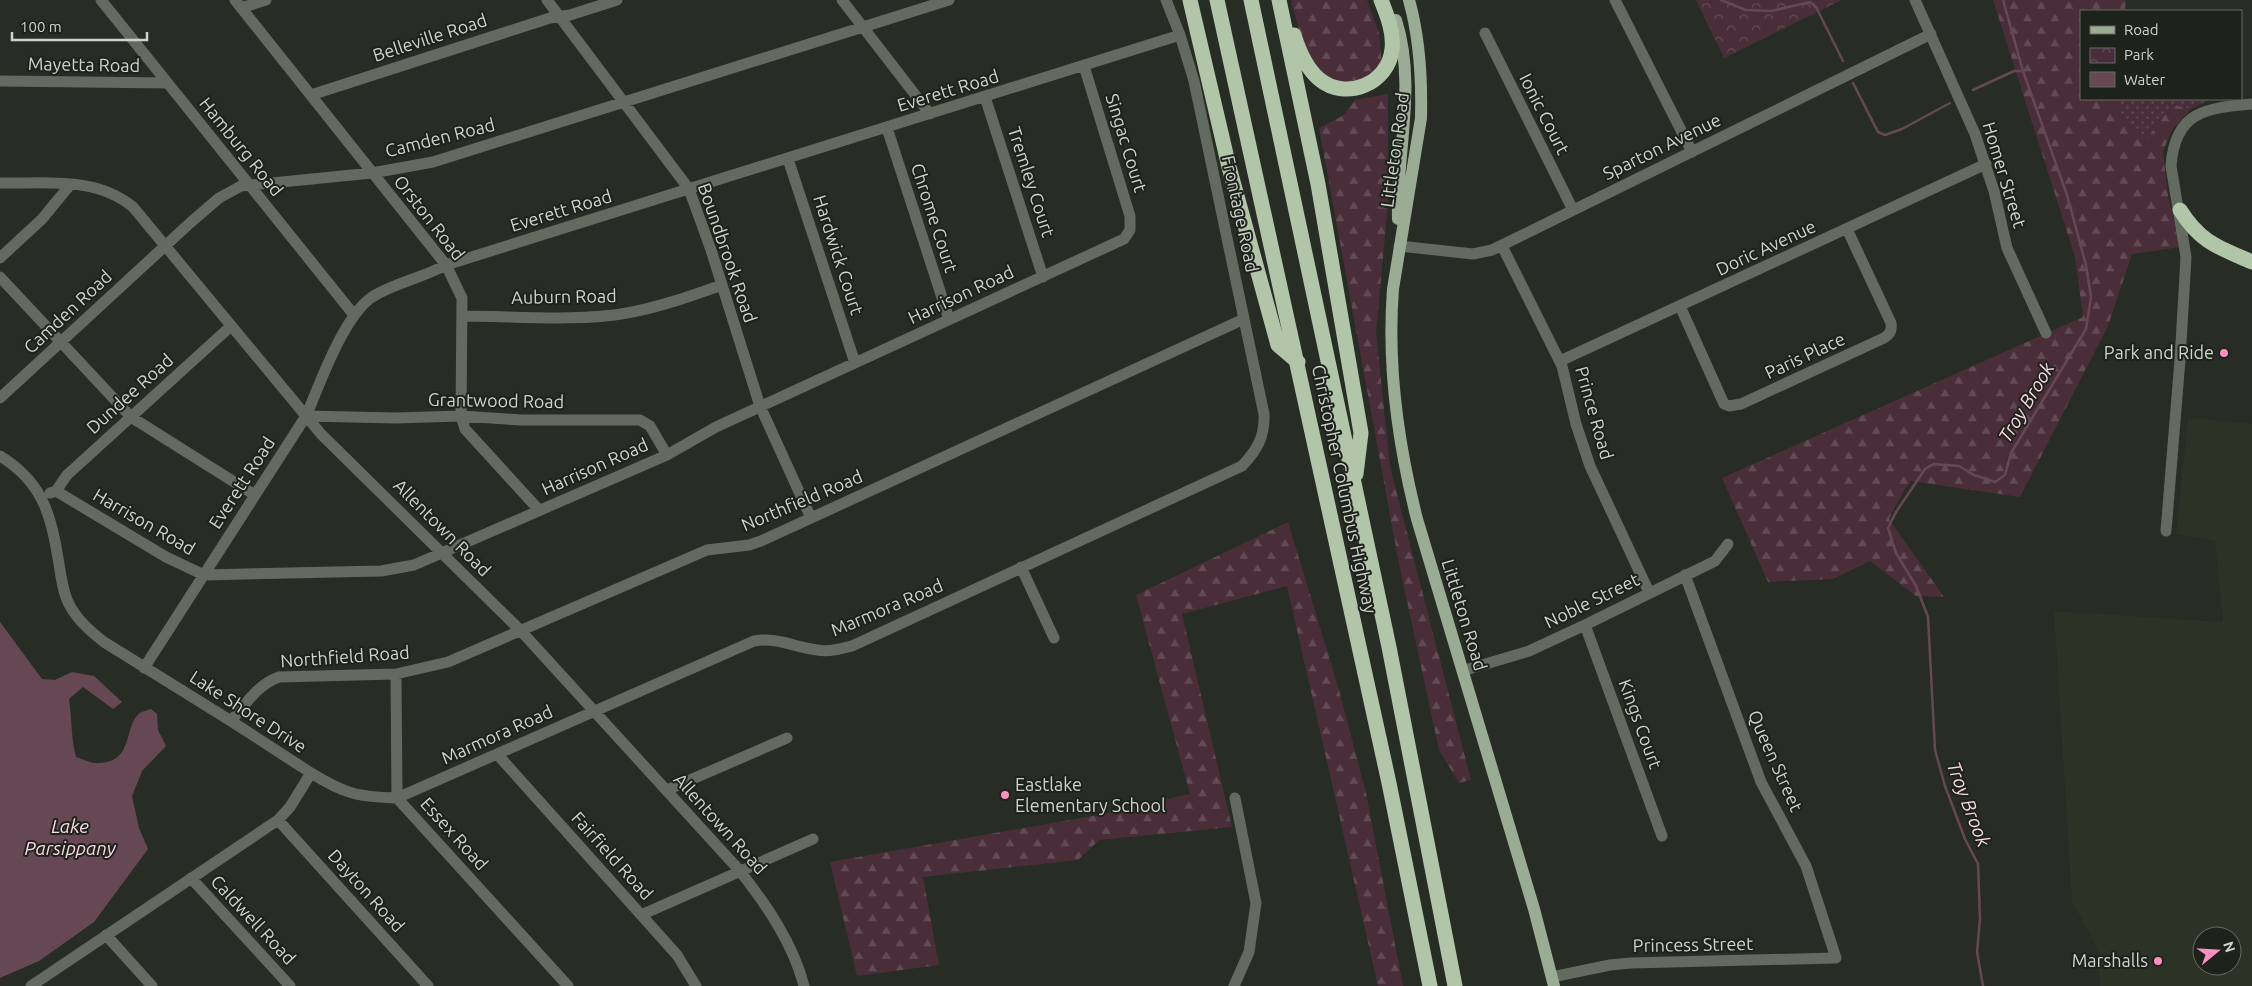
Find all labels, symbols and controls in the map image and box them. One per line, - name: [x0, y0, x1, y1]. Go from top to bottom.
- street label: Belleville Road: [370, 9, 489, 65]
- scale bar: [12, 10, 148, 42]
- legend: [2080, 10, 2242, 100]
- text: 100 m: [20, 18, 62, 35]
- text: Road: [2124, 21, 2159, 38]
- text: Park: [2124, 46, 2154, 63]
- street label: Mayetta Road: [28, 53, 140, 75]
- street label: Everett Road: [895, 65, 1001, 115]
- street label: Ionic Court: [1516, 70, 1574, 157]
- text: Water: [2124, 71, 2165, 88]
- street label: Singac Court: [1102, 91, 1151, 194]
- street label: Littleton Road: [1376, 91, 1412, 209]
- street label: Hamburg Road: [196, 93, 288, 200]
- street label: Sparton Avenue: [1599, 109, 1724, 183]
- street label: Camden Road: [383, 114, 497, 160]
- street label: Homer Street: [1979, 119, 2031, 230]
- street label: Tremley Court: [1005, 124, 1059, 239]
- street label: Frontage Road: [1219, 154, 1263, 274]
- street label: Chrome Court: [908, 160, 962, 275]
- street label: Orston Road: [390, 171, 469, 264]
- street label: Boundbrook Road: [695, 180, 761, 325]
- street label: Everett Road: [508, 185, 614, 235]
- street label: Hardwick Court: [810, 192, 868, 317]
- street label: Doric Avenue: [1713, 215, 1819, 279]
- street label: Harrison Road: [905, 261, 1016, 327]
- street label: Camden Road: [19, 266, 115, 357]
- street label: Auburn Road: [511, 285, 617, 307]
- street label: Paris Place: [1761, 328, 1848, 382]
- place label: Park and Ride: [2104, 342, 2214, 362]
- marker: Park and Ride: [2218, 347, 2230, 359]
- street label: Dundee Road: [82, 349, 177, 437]
- water label: Troy Brook: [1994, 358, 2059, 446]
- street label: Christopher Columbus Highway: [1309, 363, 1381, 615]
- street label: Prince Road: [1572, 364, 1618, 462]
- street label: Grantwood Road: [428, 389, 564, 411]
- street label: Everett Road: [204, 433, 278, 532]
- street label: Harrison Road: [538, 434, 651, 498]
- street label: Northfield Road: [738, 466, 865, 535]
- street label: Allentown Road: [390, 475, 495, 580]
- street label: Harrison Road: [90, 484, 199, 558]
- street label: Littleton Road: [1438, 556, 1491, 673]
- street label: Noble Street: [1541, 569, 1642, 632]
- street label: Marmora Road: [828, 575, 945, 640]
- street label: Northfield Road: [280, 642, 410, 670]
- street label: Lake Shore Drive: [187, 666, 311, 756]
- street label: Kings Court: [1615, 676, 1666, 771]
- street label: Marmora Road: [438, 701, 555, 768]
- street label: Queen Street: [1744, 707, 1807, 815]
- water label: Troy Brook: [1943, 758, 1995, 850]
- street label: Allentown Road: [670, 769, 771, 878]
- place label: Eastlake Elementary School: [1015, 774, 1166, 815]
- marker: Eastlake Elementary School: [999, 789, 1011, 801]
- street label: Essex Road: [417, 793, 492, 874]
- street label: Fairfield Road: [568, 807, 657, 903]
- water label: Lake Parsippany: [24, 815, 117, 859]
- street label: Dayton Road: [324, 845, 409, 936]
- street label: Caldwell Road: [207, 871, 300, 968]
- north arrow: [2192, 926, 2242, 976]
- street label: Princess Street: [1633, 933, 1753, 955]
- text: N: [2220, 940, 2239, 954]
- place label: Marshalls: [2072, 950, 2148, 970]
- marker: Marshalls: [2152, 955, 2164, 967]

